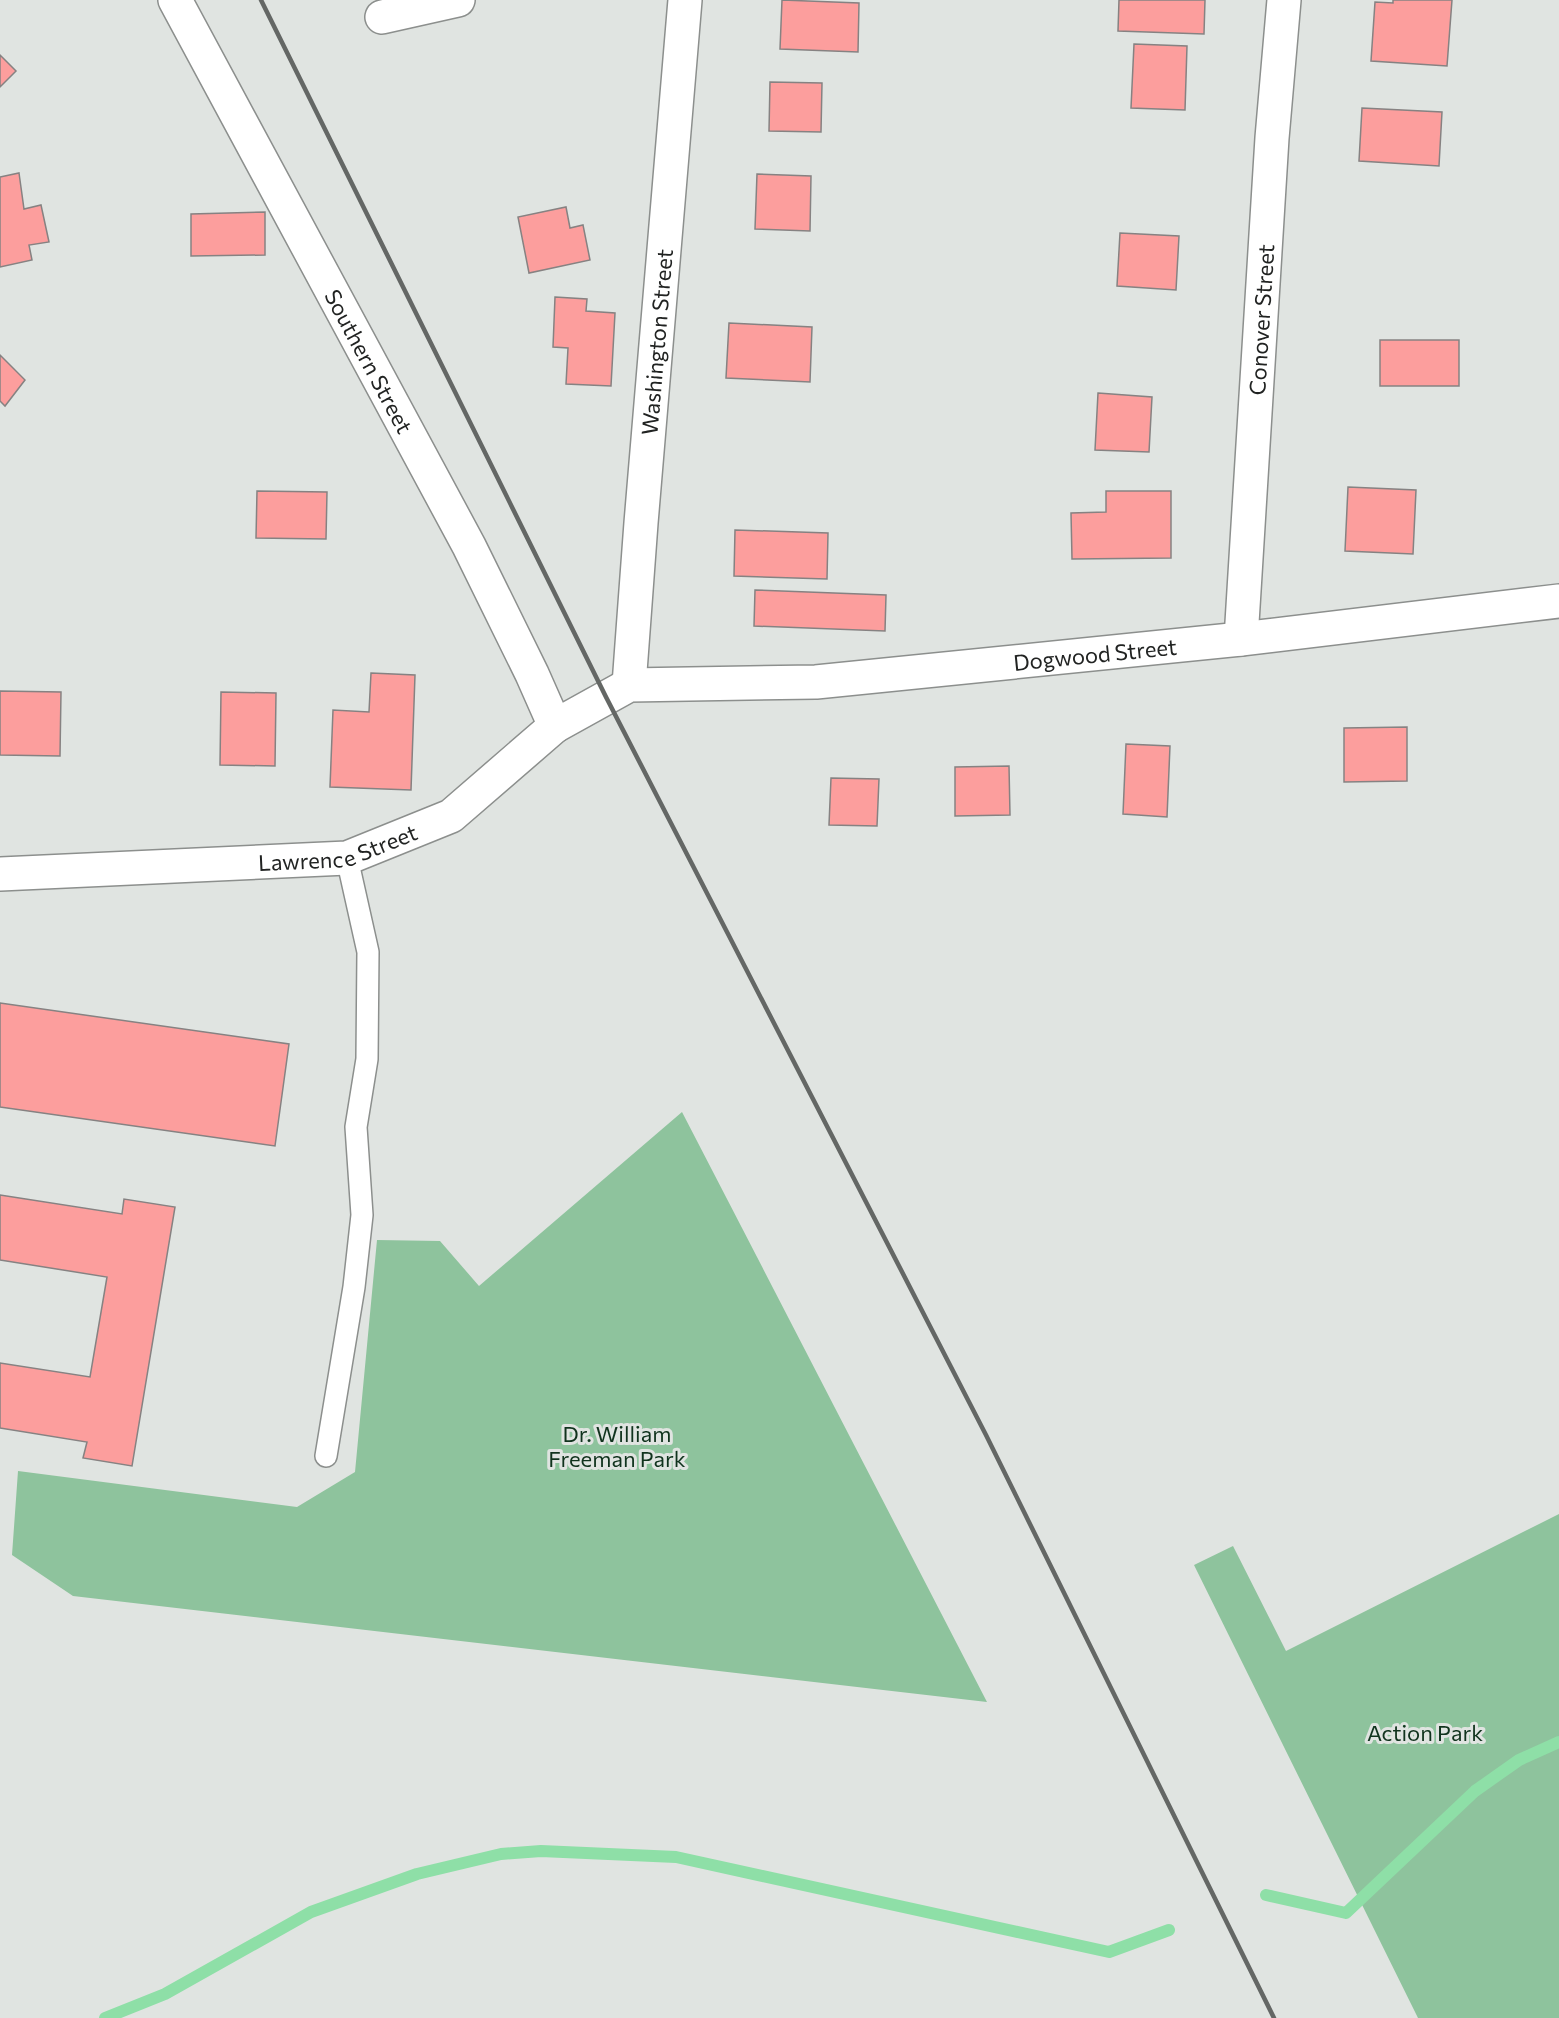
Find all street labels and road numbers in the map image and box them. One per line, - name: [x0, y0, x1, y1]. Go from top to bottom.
- street label: Conover Street: [1243, 243, 1279, 396]
- street label: Washington Street: [635, 248, 677, 436]
- street label: Southern Street: [320, 284, 419, 438]
- street label: Dogwood Street: [1012, 632, 1178, 675]
- street label: Lawrence Street: [258, 818, 421, 876]

